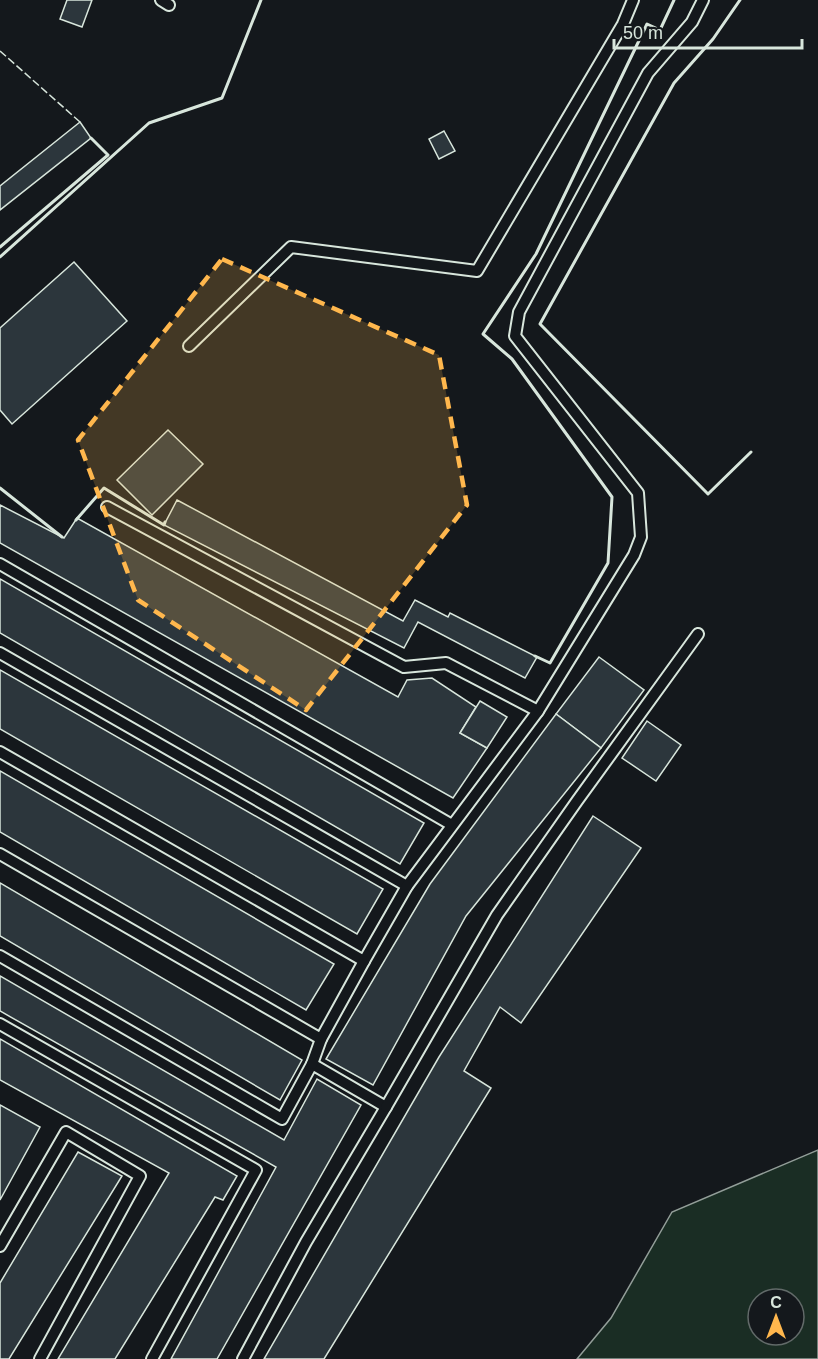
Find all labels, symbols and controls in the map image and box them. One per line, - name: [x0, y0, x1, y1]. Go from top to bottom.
- scale bar: [614, 12, 802, 50]
- text: 50 m: [623, 23, 663, 43]
- north arrow: [746, 1287, 806, 1347]
- text: С: [770, 1294, 782, 1311]

